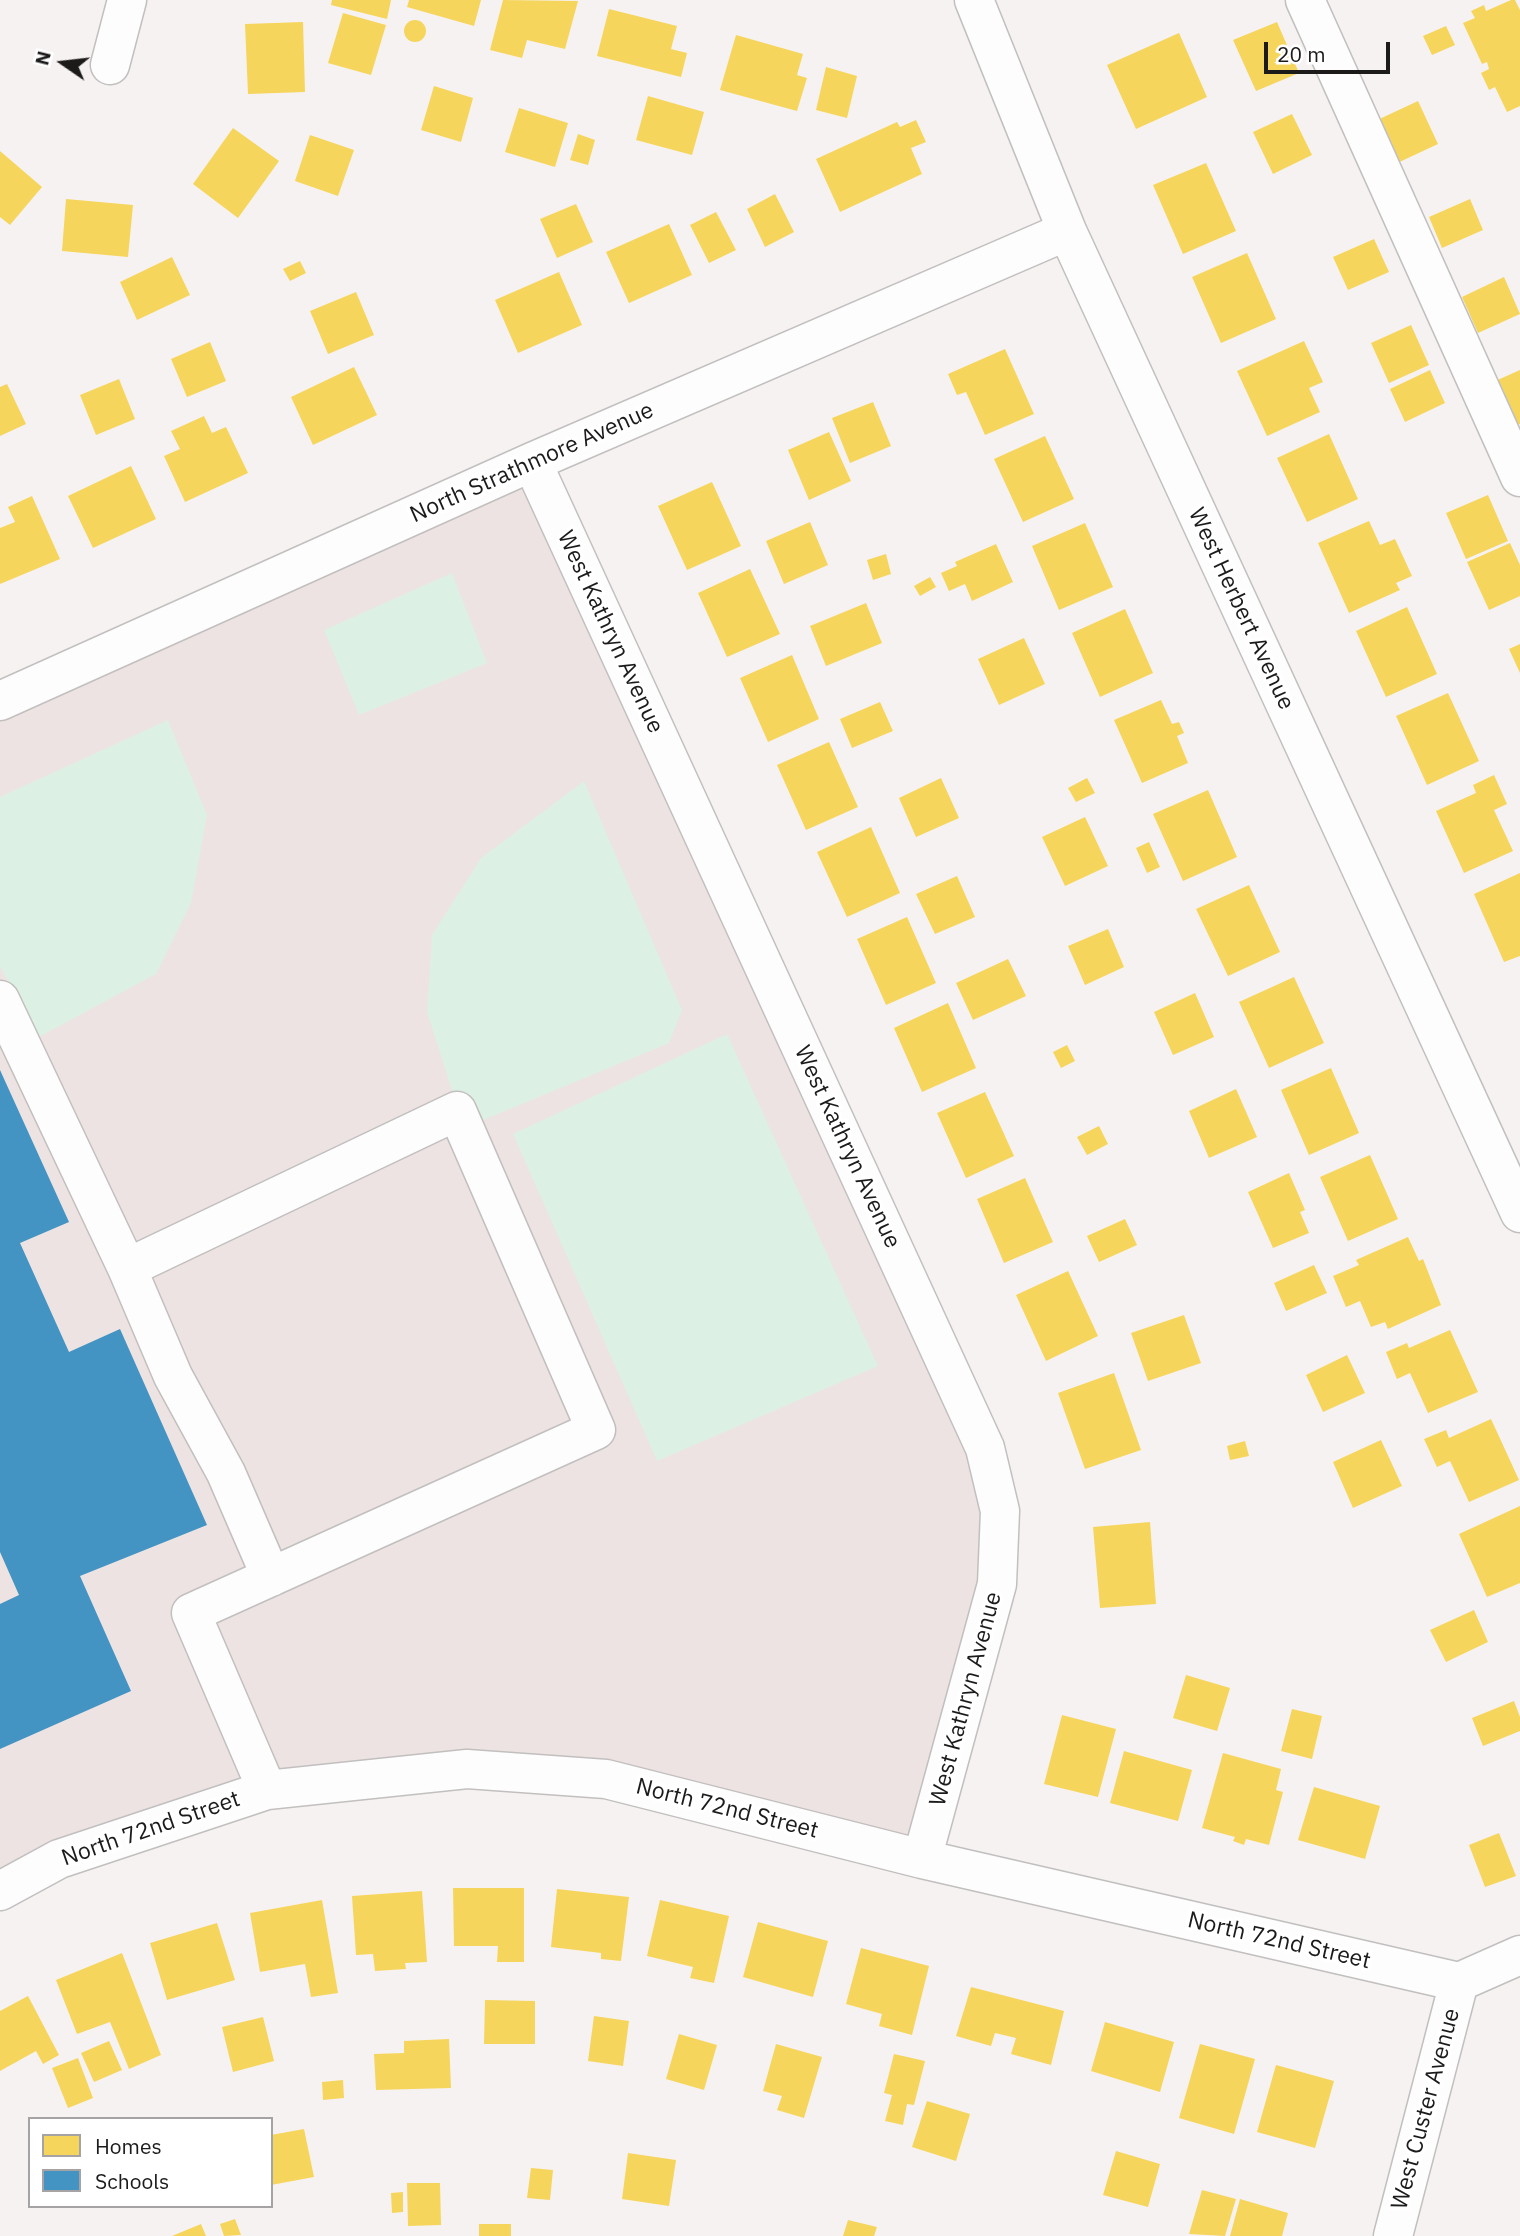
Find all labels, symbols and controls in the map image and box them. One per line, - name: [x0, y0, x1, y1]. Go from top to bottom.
- north arrow: [28, 28, 98, 98]
- scale bar: [1268, 28, 1394, 72]
- text: 20 m: [1277, 40, 1326, 68]
- text: N: [29, 48, 56, 68]
- street label: North Strathmore Avenue: [406, 397, 658, 529]
- street label: West Herbert Avenue: [1182, 504, 1300, 714]
- street label: West Kathryn Avenue: [551, 526, 669, 738]
- street label: West Kathryn Avenue: [788, 1041, 906, 1253]
- street label: West Kathryn Avenue: [924, 1589, 1008, 1809]
- street label: North 72nd Street: [633, 1773, 821, 1845]
- street label: North 72nd Street: [58, 1786, 244, 1872]
- street label: North 72nd Street: [1185, 1907, 1373, 1975]
- street label: West Custer Avenue: [1386, 2005, 1466, 2213]
- legend: [28, 2117, 273, 2208]
- text: Homes: [95, 2132, 162, 2160]
- text: Schools: [95, 2167, 169, 2195]

